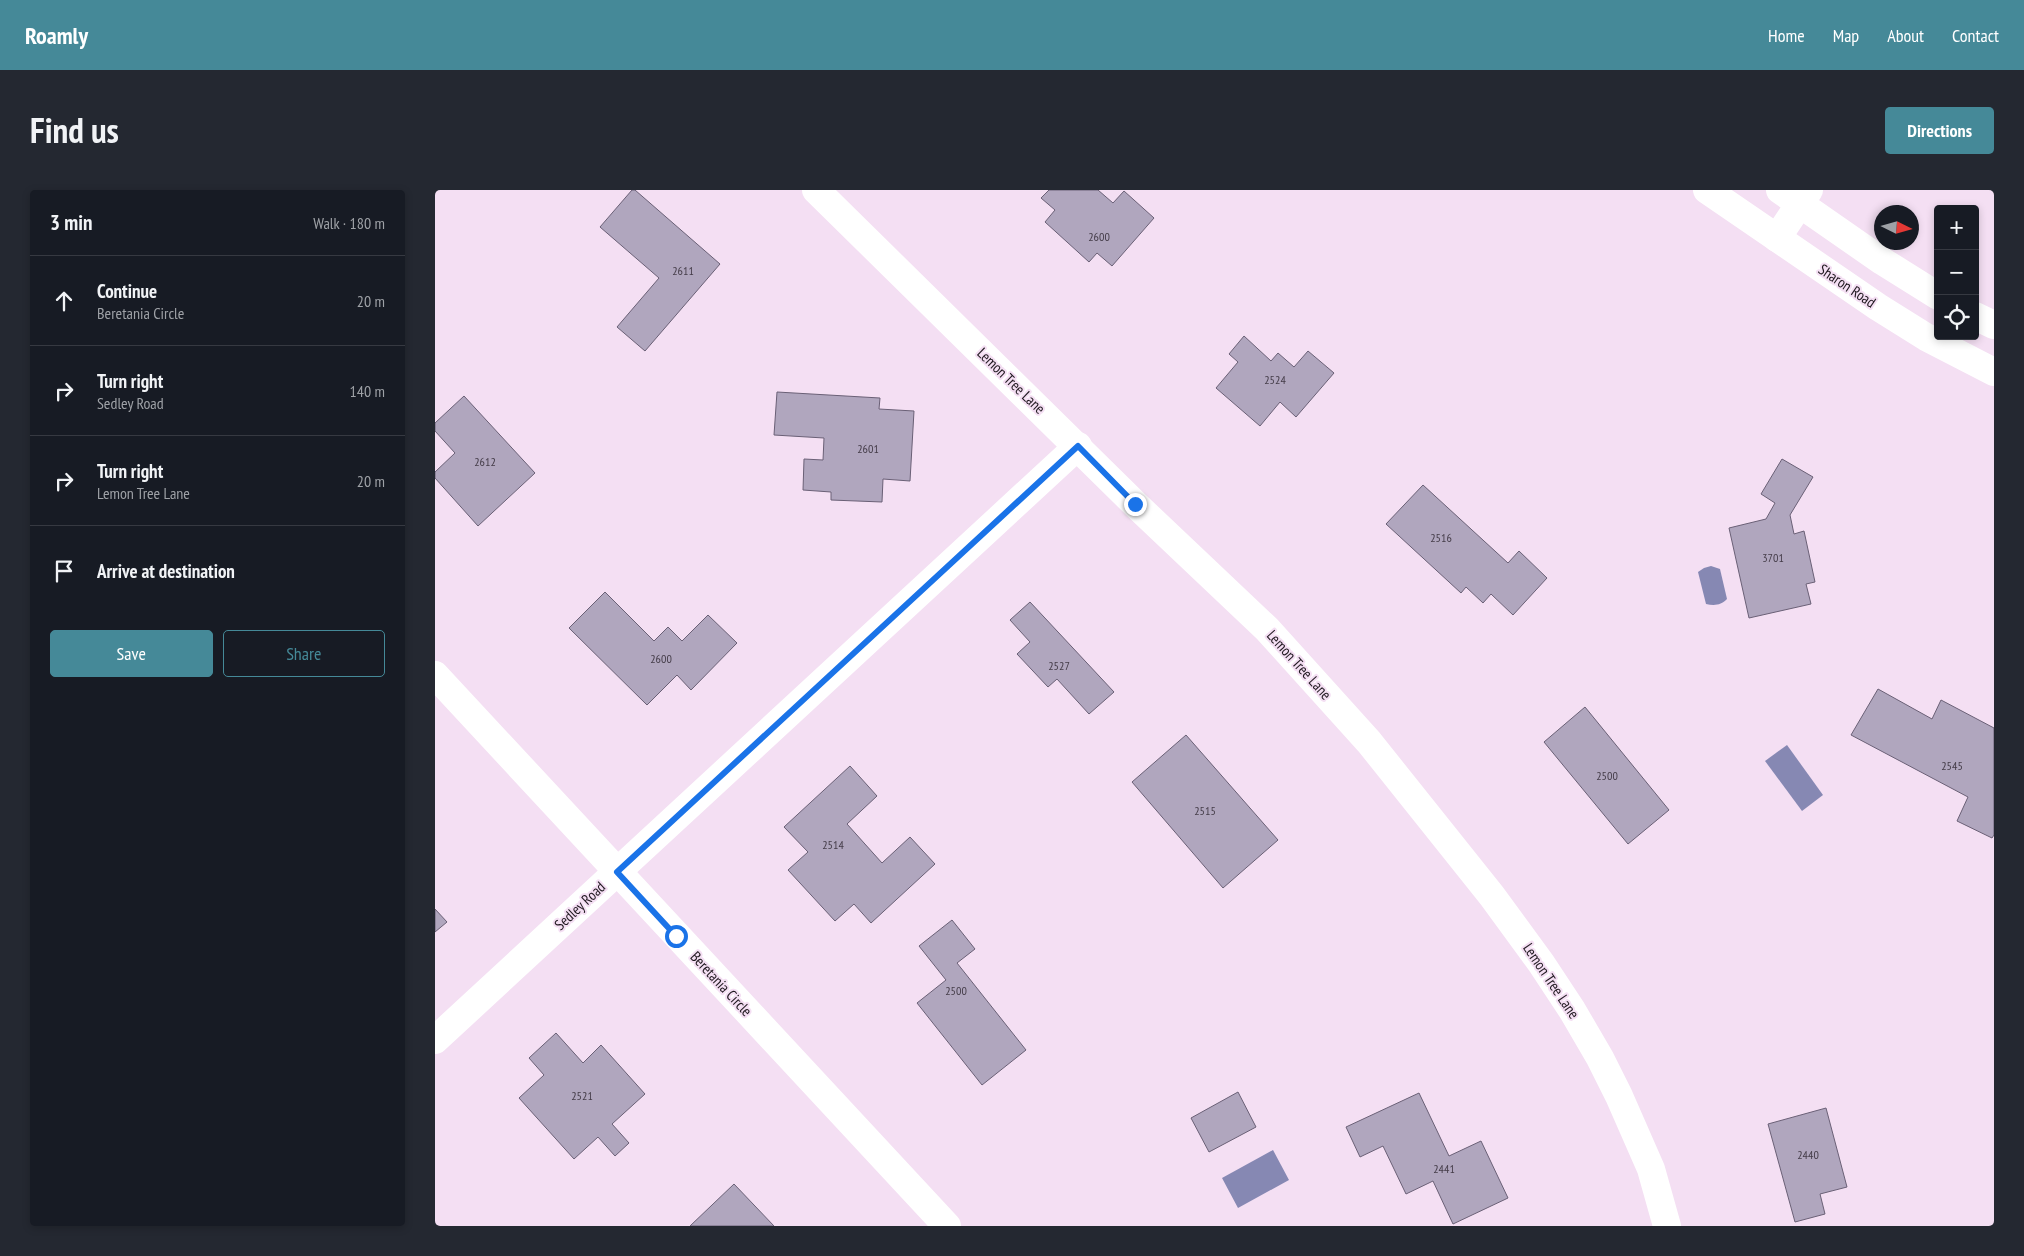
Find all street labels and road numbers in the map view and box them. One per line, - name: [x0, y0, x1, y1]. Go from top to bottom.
- street label: Sharon Road: [1815, 260, 1880, 312]
- street label: Lemon Tree Lane: [973, 344, 1049, 418]
- street label: Lemon Tree Lane: [1263, 626, 1336, 703]
- street label: Sedley Road: [550, 877, 609, 934]
- street label: Lemon Tree Lane: [1519, 939, 1584, 1022]
- street label: Beretania Circle: [686, 947, 756, 1020]

